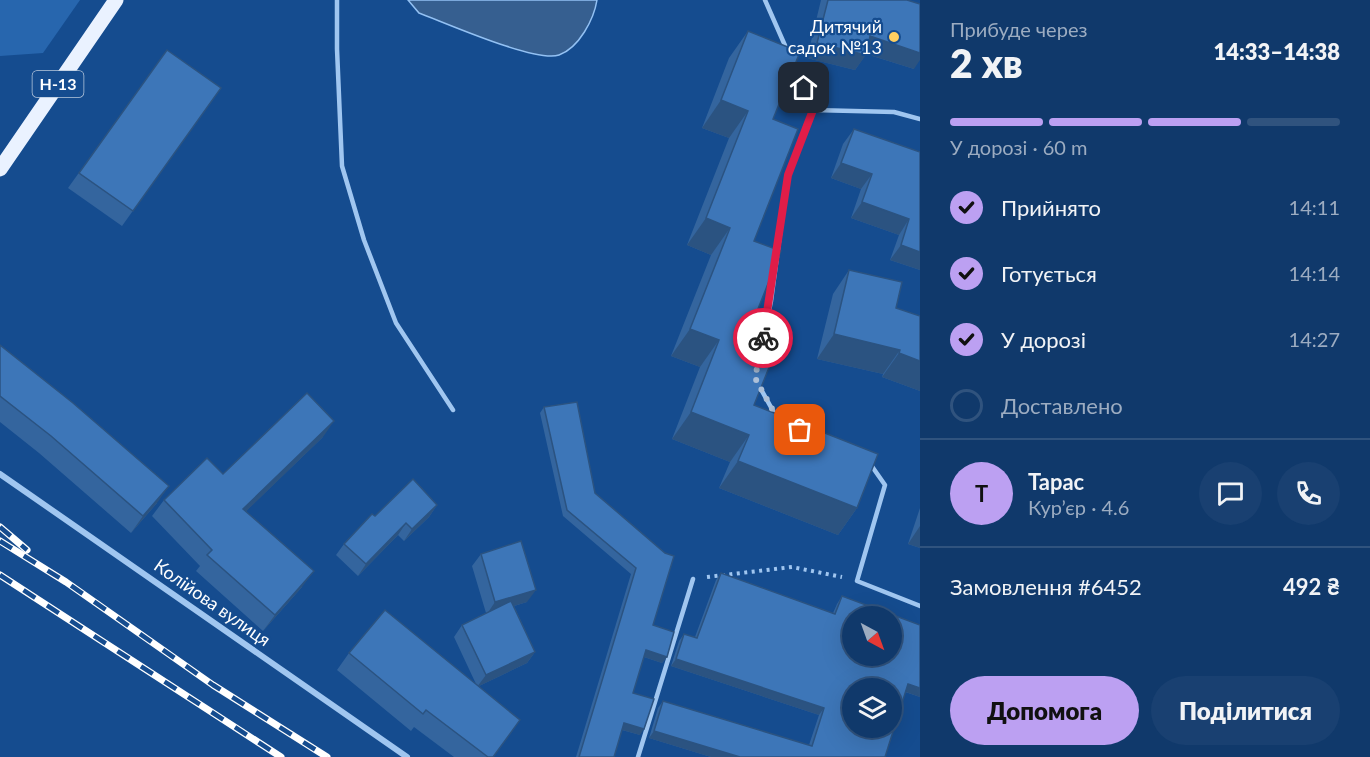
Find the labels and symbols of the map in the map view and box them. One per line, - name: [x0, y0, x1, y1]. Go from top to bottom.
- place label: Дитячий садок №13: [788, 15, 882, 58]
- marker: Дитячий садок №13: [887, 30, 901, 44]
- pin: [778, 62, 829, 113]
- road number: Н-13: [32, 71, 84, 97]
- courier: [733, 308, 793, 368]
- pin: [774, 404, 825, 455]
- street label: Колійова вулиця: [150, 554, 275, 650]
- north arrow: [842, 606, 902, 666]

